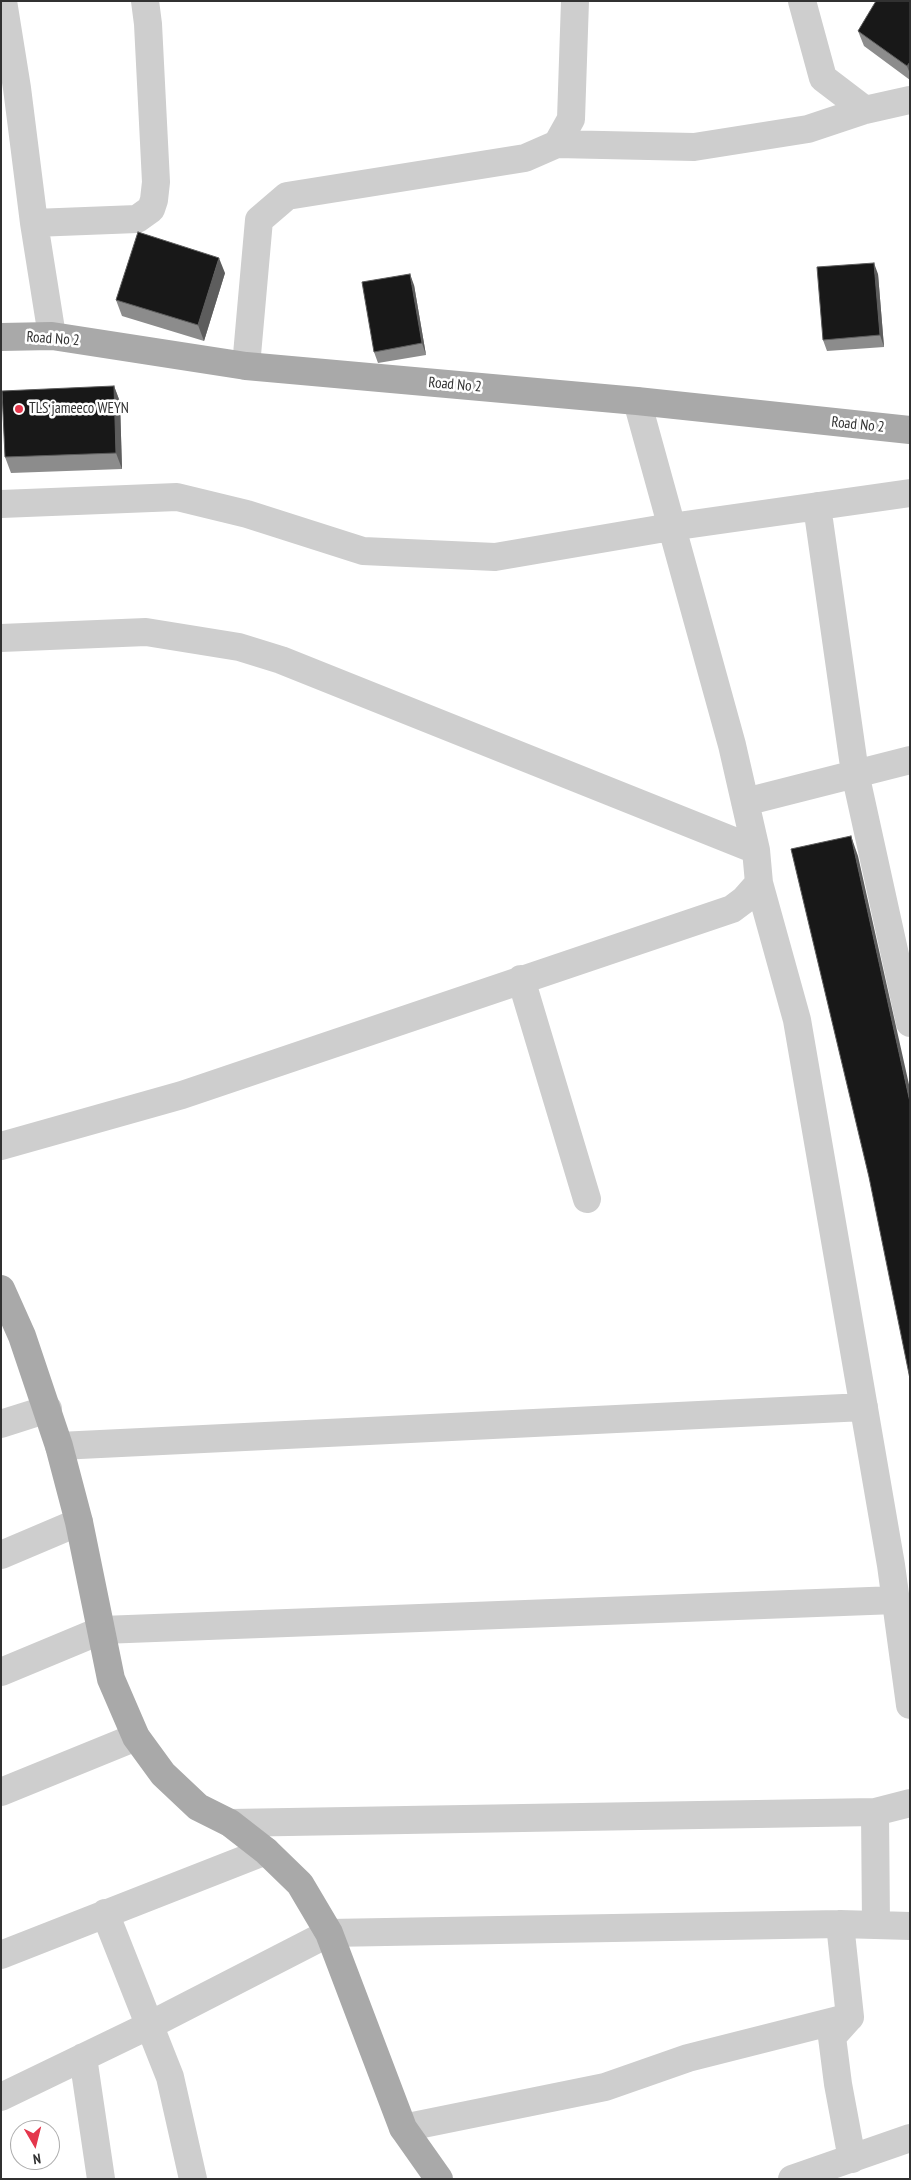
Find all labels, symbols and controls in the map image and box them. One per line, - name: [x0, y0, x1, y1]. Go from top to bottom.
- street label: Road No 2: [26, 328, 80, 350]
- street label: Road No 2: [428, 374, 482, 396]
- place label: TLS jameeco WEYN: [29, 400, 129, 418]
- marker: TLS jameeco WEYN: [13, 403, 25, 415]
- street label: Road No 2: [831, 413, 885, 437]
- north arrow: [10, 2120, 60, 2170]
- text: N: [32, 2149, 42, 2168]

